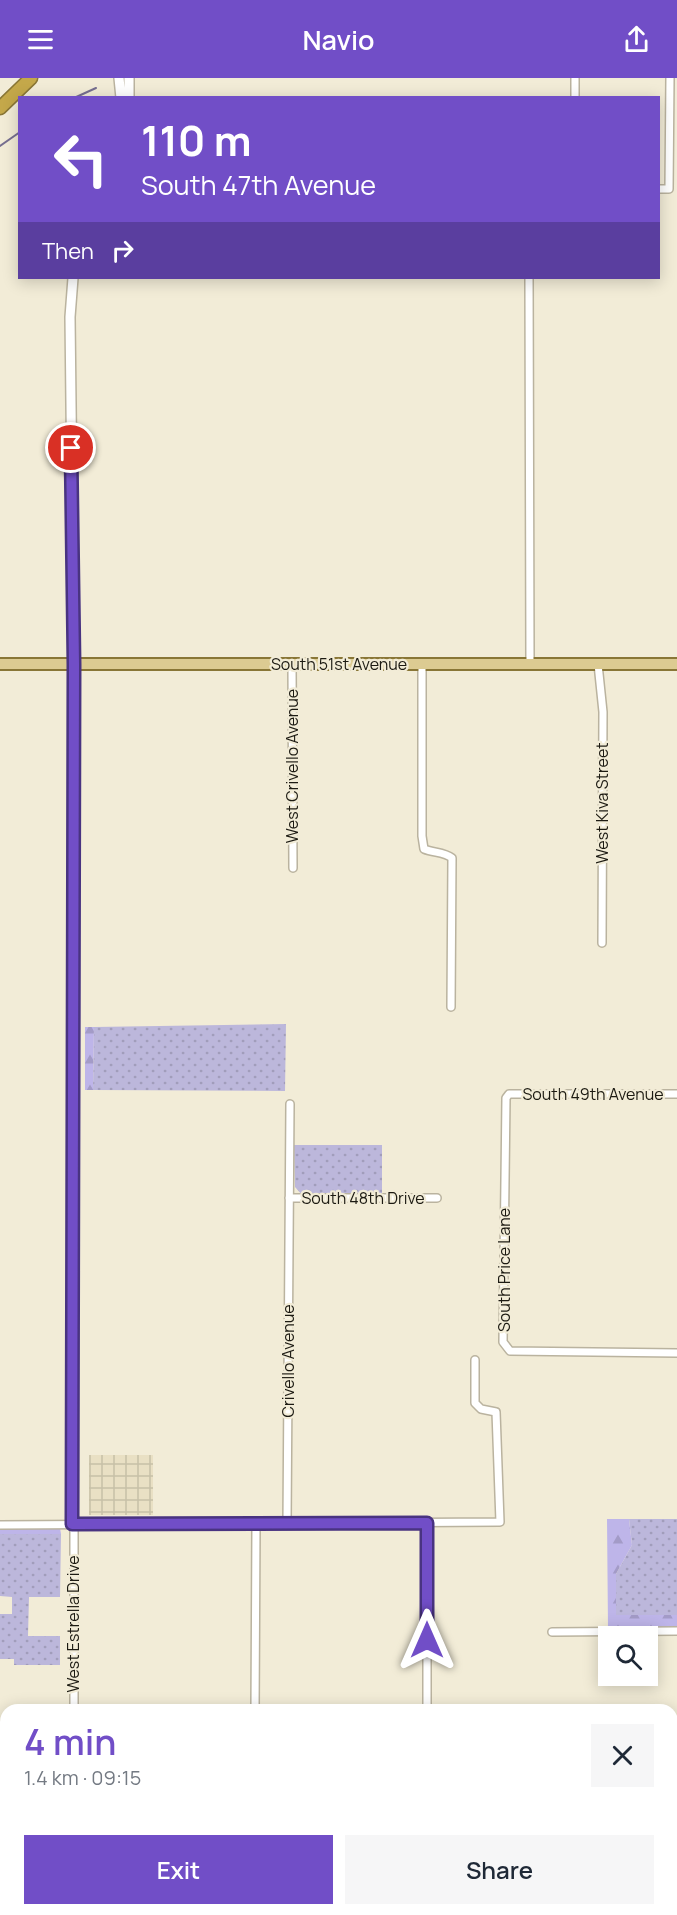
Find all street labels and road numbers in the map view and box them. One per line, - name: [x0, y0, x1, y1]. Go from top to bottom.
- street label: South 51st Avenue: [271, 653, 407, 675]
- street label: West Crivello Avenue: [281, 689, 303, 843]
- street label: West Kiva Street: [591, 742, 613, 864]
- street label: South 49th Avenue: [522, 1083, 664, 1105]
- street label: South 48th Drive: [301, 1187, 425, 1209]
- street label: South Price Lane: [493, 1208, 515, 1332]
- street label: Crivello Avenue: [277, 1304, 299, 1418]
- street label: West Estrella Drive: [62, 1555, 84, 1693]

